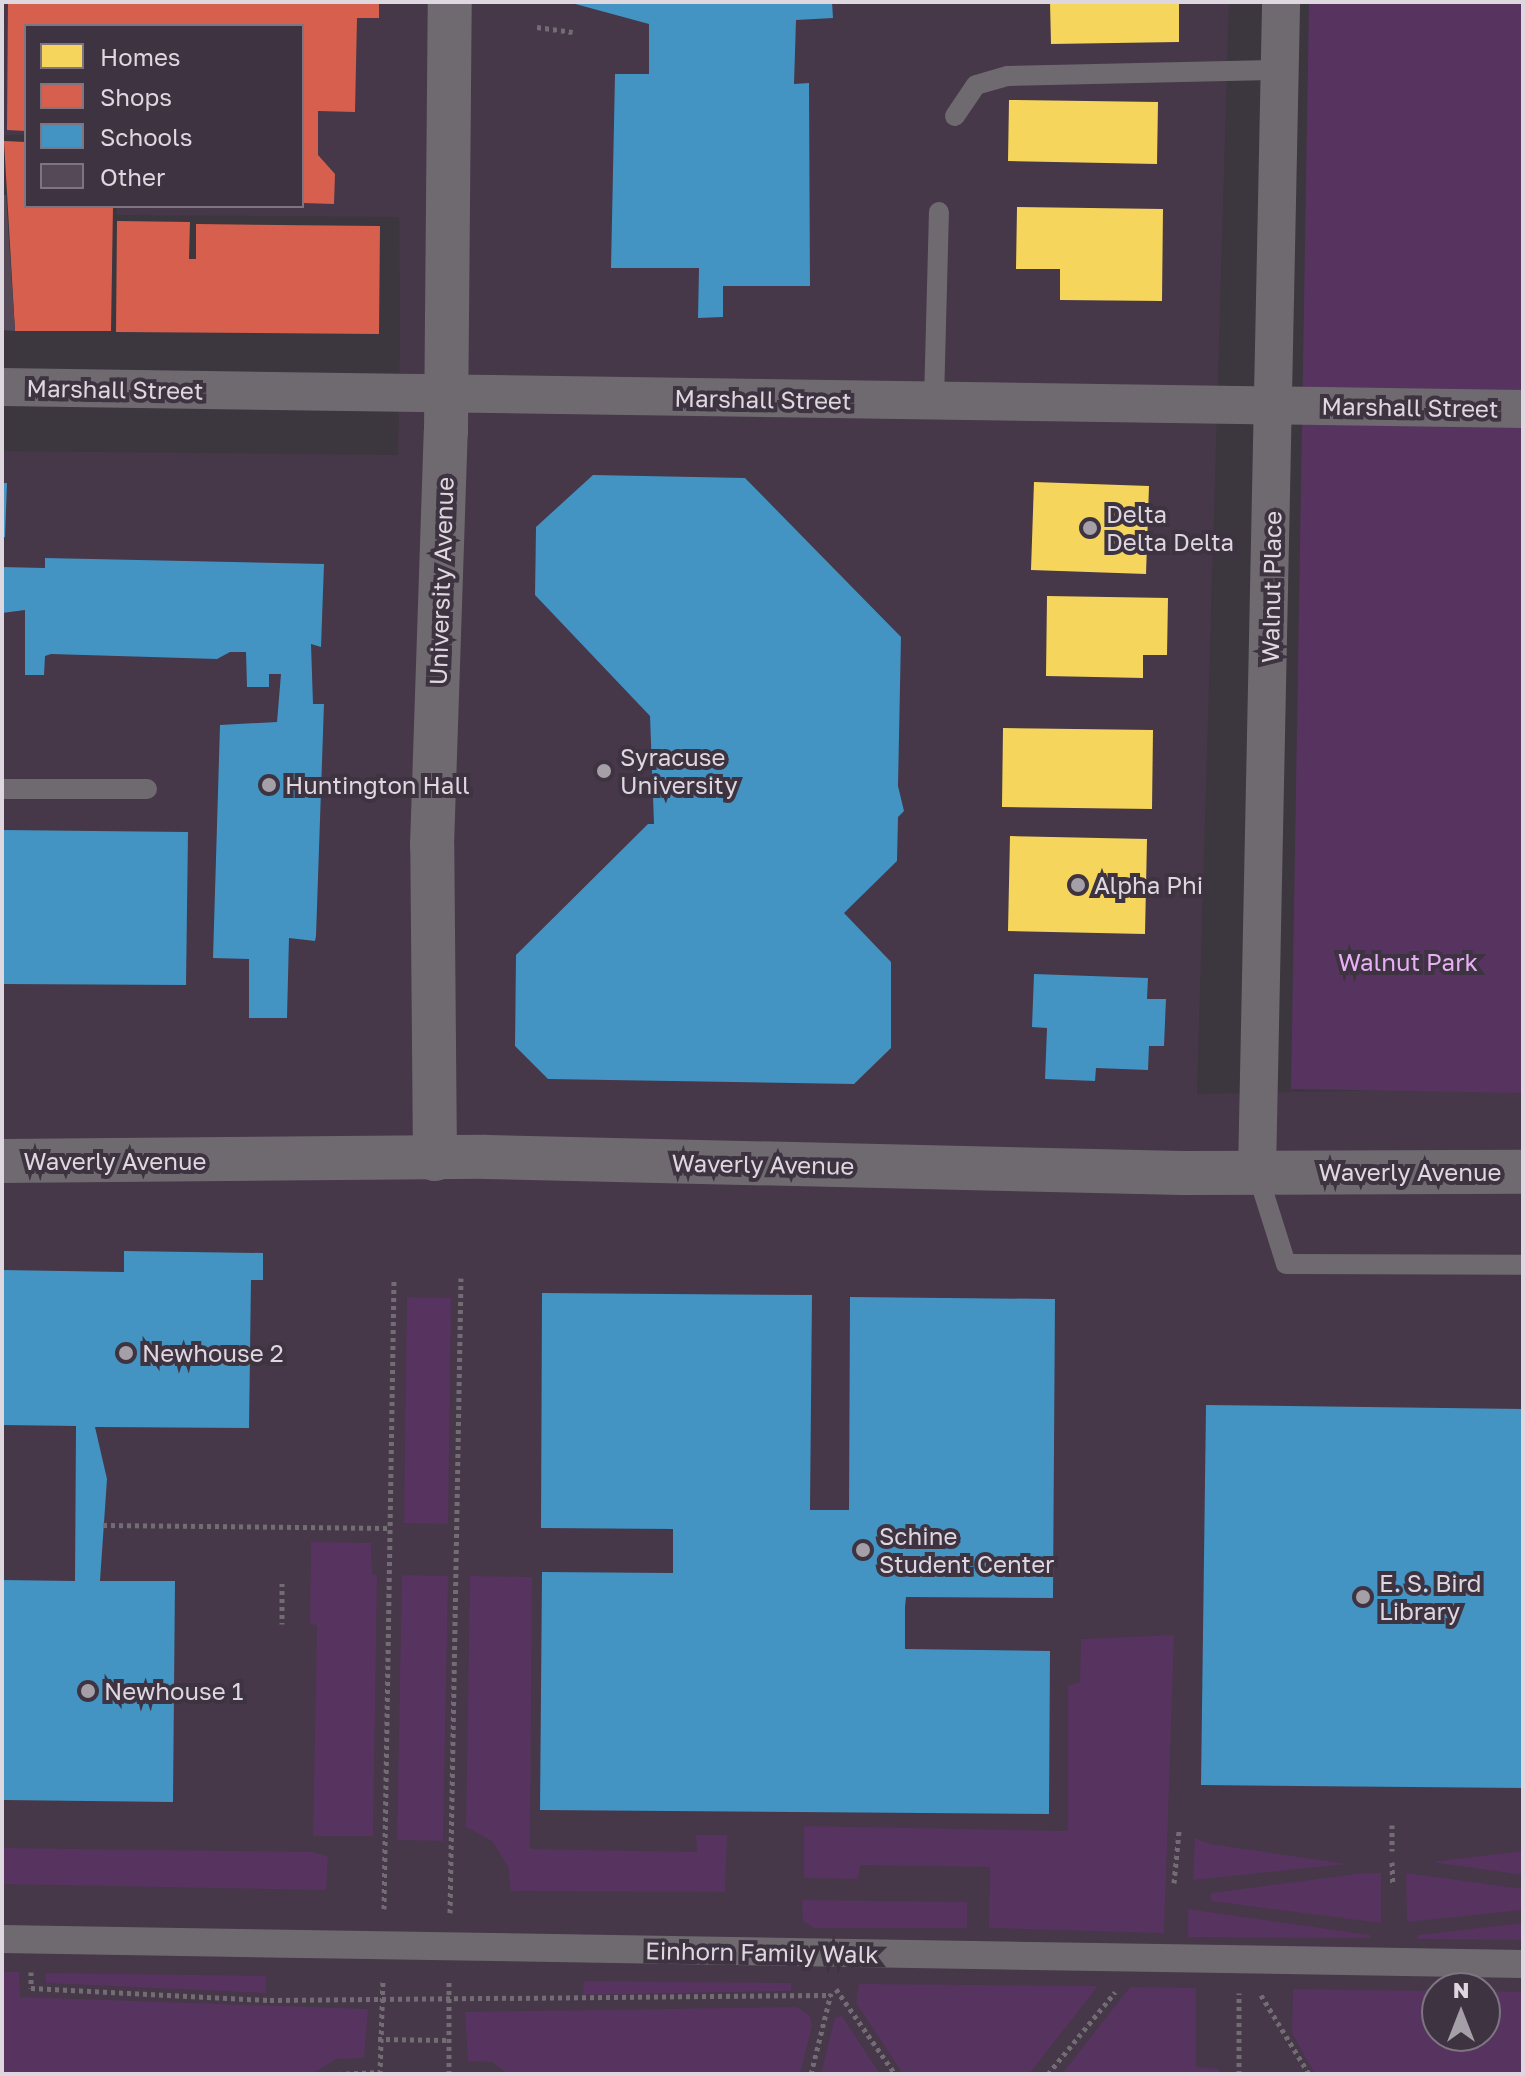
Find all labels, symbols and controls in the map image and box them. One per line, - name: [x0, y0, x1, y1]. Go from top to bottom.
- legend: [24, 24, 304, 208]
- text: Homes: [100, 42, 181, 71]
- text: Shops: [100, 82, 172, 111]
- text: Schools: [100, 122, 192, 151]
- text: Other: [100, 162, 165, 191]
- street label: Marshall Street: [26, 373, 204, 405]
- street label: Marshall Street: [674, 383, 852, 415]
- street label: Marshall Street: [1321, 391, 1499, 423]
- street label: University Avenue: [423, 476, 459, 686]
- place label: Delta Delta Delta: [1106, 500, 1234, 556]
- street label: Walnut Place: [1255, 511, 1287, 663]
- marker: Delta Delta Delta: [1081, 519, 1099, 537]
- place label: Syracuse University: [620, 743, 738, 799]
- marker: Syracuse University: [595, 762, 613, 780]
- place label: Huntington Hall: [285, 771, 470, 799]
- marker: Huntington Hall: [260, 776, 278, 794]
- place label: Alpha Phi: [1094, 871, 1203, 899]
- marker: Alpha Phi: [1069, 876, 1087, 894]
- park label: Walnut Park: [1338, 948, 1478, 976]
- street label: Waverly Avenue: [24, 1147, 206, 1175]
- street label: Waverly Avenue: [671, 1148, 855, 1180]
- street label: Waverly Avenue: [1319, 1158, 1501, 1186]
- place label: Newhouse 2: [142, 1339, 284, 1367]
- marker: Newhouse 2: [117, 1344, 135, 1362]
- place label: Schine Student Center: [879, 1522, 1054, 1578]
- marker: Schine Student Center: [854, 1541, 872, 1559]
- place label: E. S. Bird Library: [1379, 1569, 1482, 1625]
- marker: E. S. Bird Library: [1354, 1588, 1372, 1606]
- place label: Newhouse 1: [104, 1677, 243, 1705]
- marker: Newhouse 1: [79, 1682, 97, 1700]
- street label: Einhorn Family Walk: [645, 1936, 879, 1968]
- north arrow: [1421, 1972, 1501, 2052]
- text: N: [1453, 1976, 1469, 2003]

